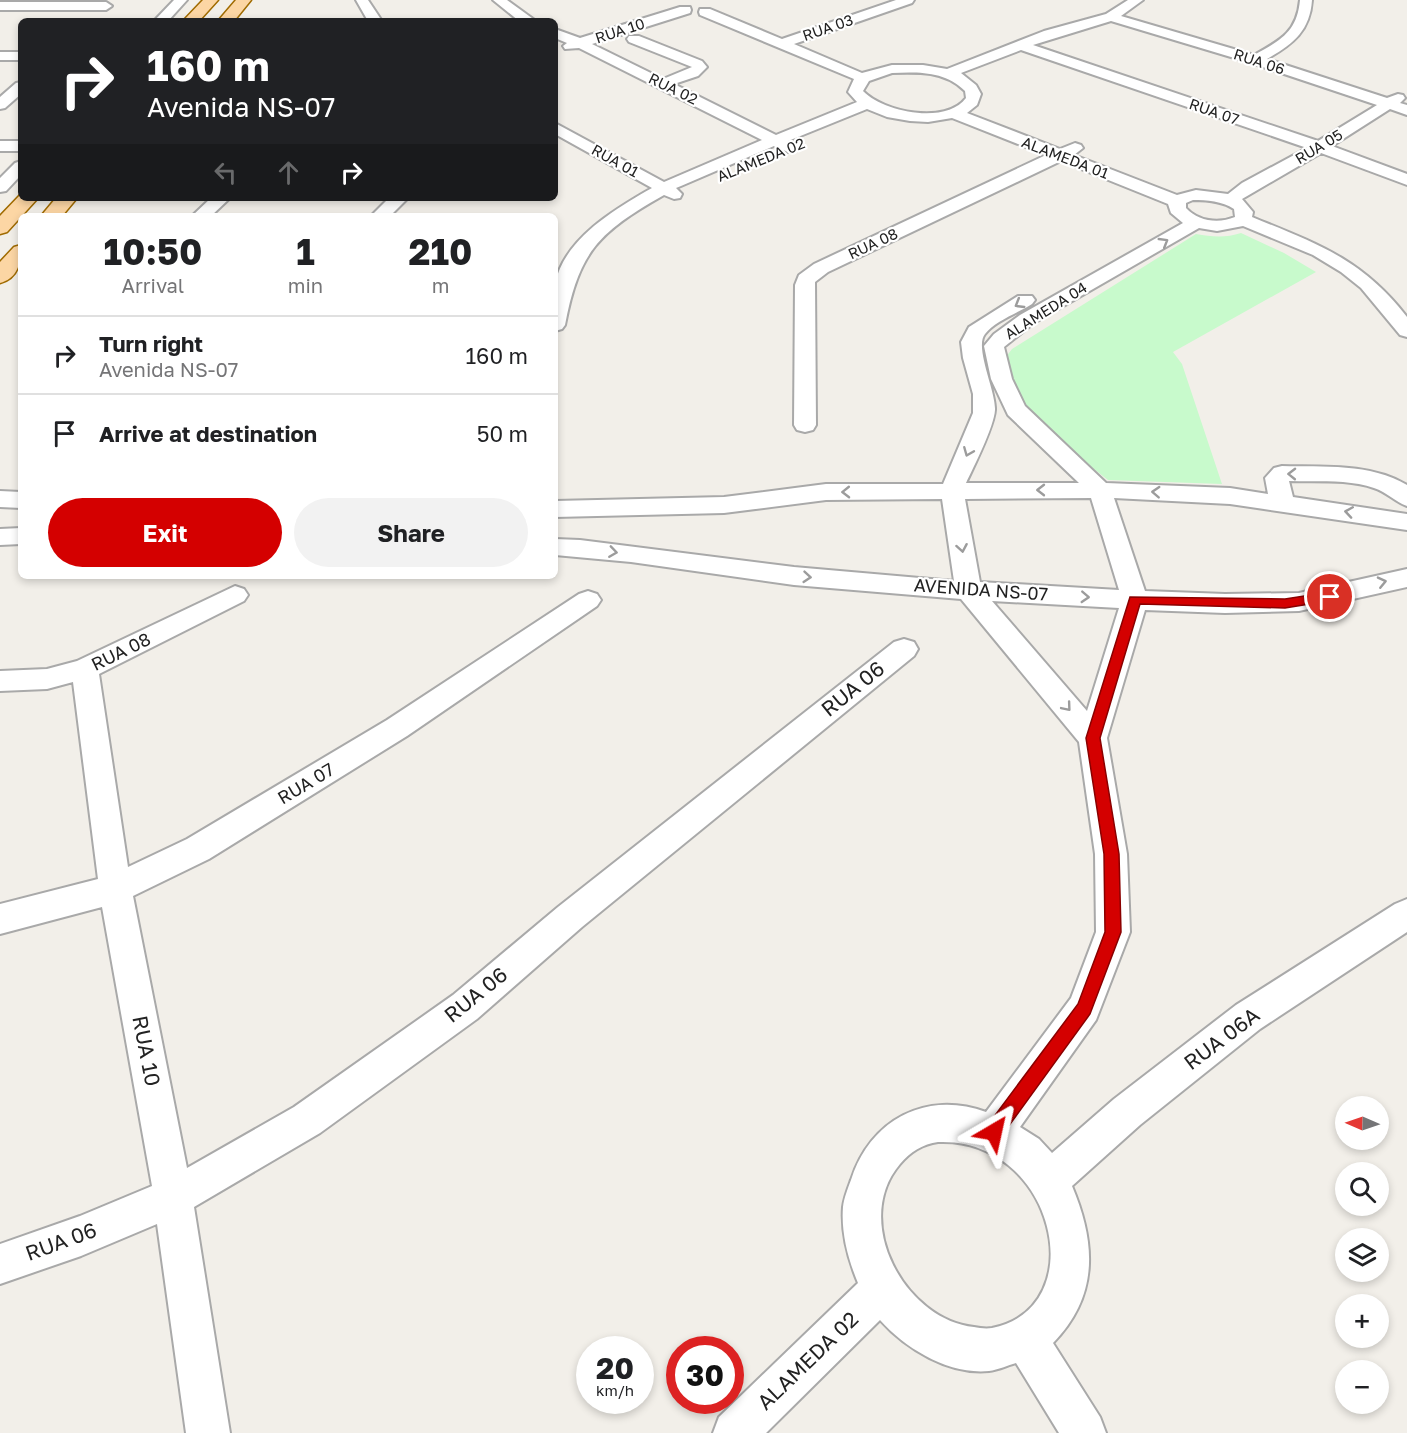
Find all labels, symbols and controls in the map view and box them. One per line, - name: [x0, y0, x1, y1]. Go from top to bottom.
- street label: RUA 03: [800, 10, 855, 44]
- street label: RUA 10: [593, 14, 647, 46]
- text: 160 m: [147, 40, 270, 90]
- icon: right: [48, 42, 126, 120]
- street label: RUA 06: [1231, 44, 1287, 78]
- street label: RUA 02: [646, 69, 701, 108]
- text: Avenida NS-07: [147, 91, 335, 123]
- street label: RUA 07: [1187, 94, 1242, 128]
- street label: RUA 05: [1291, 125, 1346, 167]
- street label: ALAMEDA 01: [1019, 132, 1111, 182]
- street label: ALAMEDA 02: [714, 133, 807, 185]
- street label: RUA 01: [589, 140, 642, 180]
- icon: left: [209, 156, 242, 189]
- icon: ahead: [272, 156, 305, 189]
- icon: right: [335, 156, 368, 189]
- street label: RUA 08: [845, 224, 900, 262]
- text: 10:50: [103, 230, 202, 273]
- text: 1: [296, 230, 315, 273]
- text: 210: [409, 230, 473, 273]
- one-way arrow: [1158, 237, 1168, 249]
- text: Arrival: [122, 273, 184, 297]
- text: min: [288, 273, 323, 297]
- text: m: [432, 273, 449, 297]
- street label: ALAMEDA 04: [1001, 278, 1090, 343]
- one-way arrow: [1015, 296, 1025, 308]
- text: Turn right: [99, 330, 203, 357]
- icon: right: [48, 339, 81, 372]
- text: 160 m: [465, 342, 528, 369]
- text: Avenida NS-07: [99, 357, 238, 381]
- icon: arrive: [48, 417, 81, 450]
- text: Arrive at destination: [99, 420, 317, 447]
- text: 50 m: [477, 420, 528, 447]
- one-way arrow: [963, 445, 975, 456]
- one-way arrow: [1287, 468, 1296, 480]
- one-way arrow: [1037, 484, 1046, 496]
- one-way arrow: [842, 485, 851, 498]
- one-way arrow: [1151, 486, 1160, 499]
- button: Exit: [48, 498, 282, 567]
- button: Share: [294, 498, 528, 567]
- one-way arrow: [1345, 507, 1354, 519]
- one-way arrow: [955, 543, 968, 553]
- one-way arrow: [609, 545, 618, 557]
- one-way arrow: [802, 570, 811, 583]
- pin: [1304, 571, 1355, 622]
- street label: AVENIDA NS-07: [913, 573, 1049, 605]
- one-way arrow: [1377, 577, 1387, 590]
- icon: arrive: [1313, 580, 1346, 613]
- one-way arrow: [1080, 591, 1089, 604]
- street label: RUA 08: [87, 627, 154, 675]
- street label: RUA 06: [816, 655, 889, 722]
- one-way arrow: [1060, 700, 1071, 711]
- street label: RUA 07: [273, 758, 338, 809]
- street label: RUA 06: [439, 961, 512, 1028]
- street label: RUA 06A: [1178, 1001, 1264, 1075]
- street label: RUA 10: [127, 1013, 167, 1088]
- north arrow: [1335, 1096, 1389, 1150]
- map controls: [1335, 1096, 1389, 1414]
- position arrow: [962, 1100, 1026, 1164]
- button: search: [1335, 1162, 1389, 1216]
- street label: RUA 06: [22, 1216, 100, 1266]
- button: layers: [1335, 1228, 1389, 1282]
- button: +: [1335, 1294, 1389, 1348]
- street label: ALAMEDA 02: [751, 1306, 863, 1415]
- speed limit sign: 30: [666, 1336, 744, 1414]
- text: 20: [596, 1350, 634, 1386]
- button: −: [1335, 1360, 1389, 1414]
- text: km/h: [596, 1381, 634, 1399]

